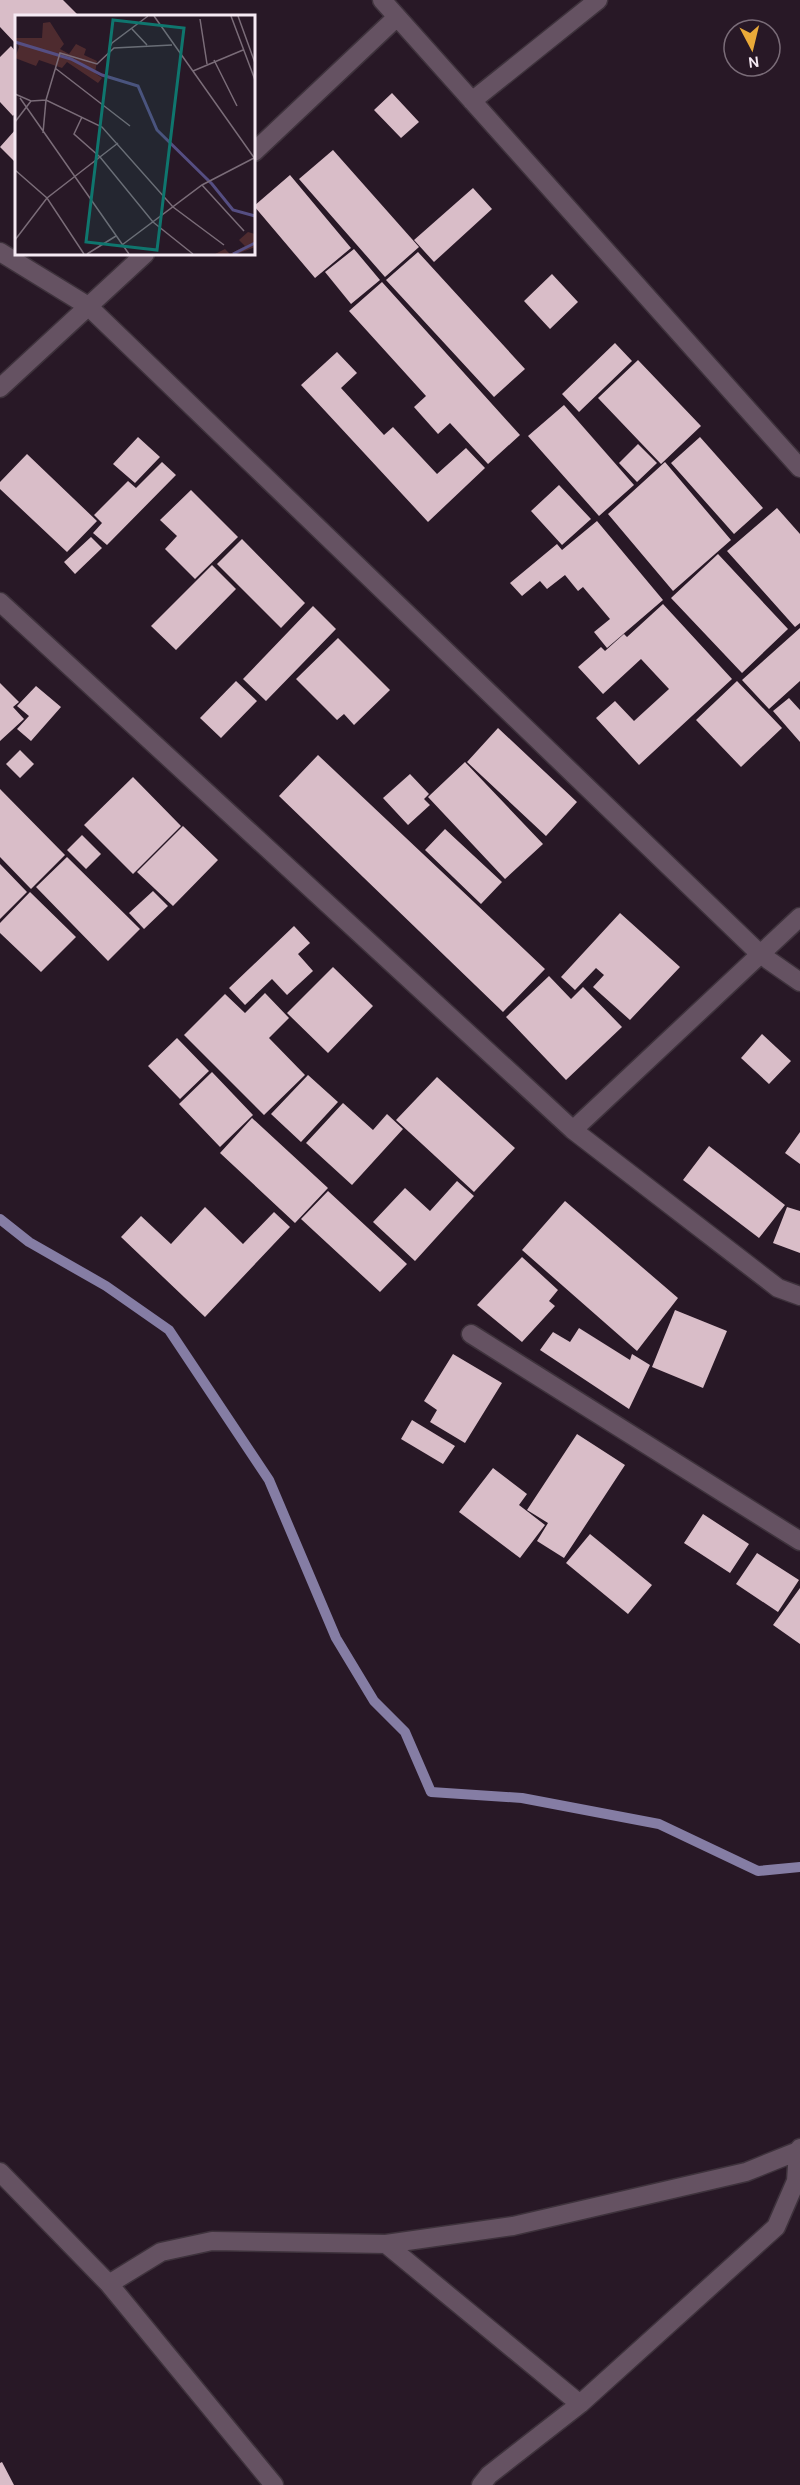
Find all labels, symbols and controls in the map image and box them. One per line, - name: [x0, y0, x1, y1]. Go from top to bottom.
- inset map: [15, 15, 255, 255]
- north arrow: [722, 18, 782, 78]
- text: N: [747, 52, 761, 73]

